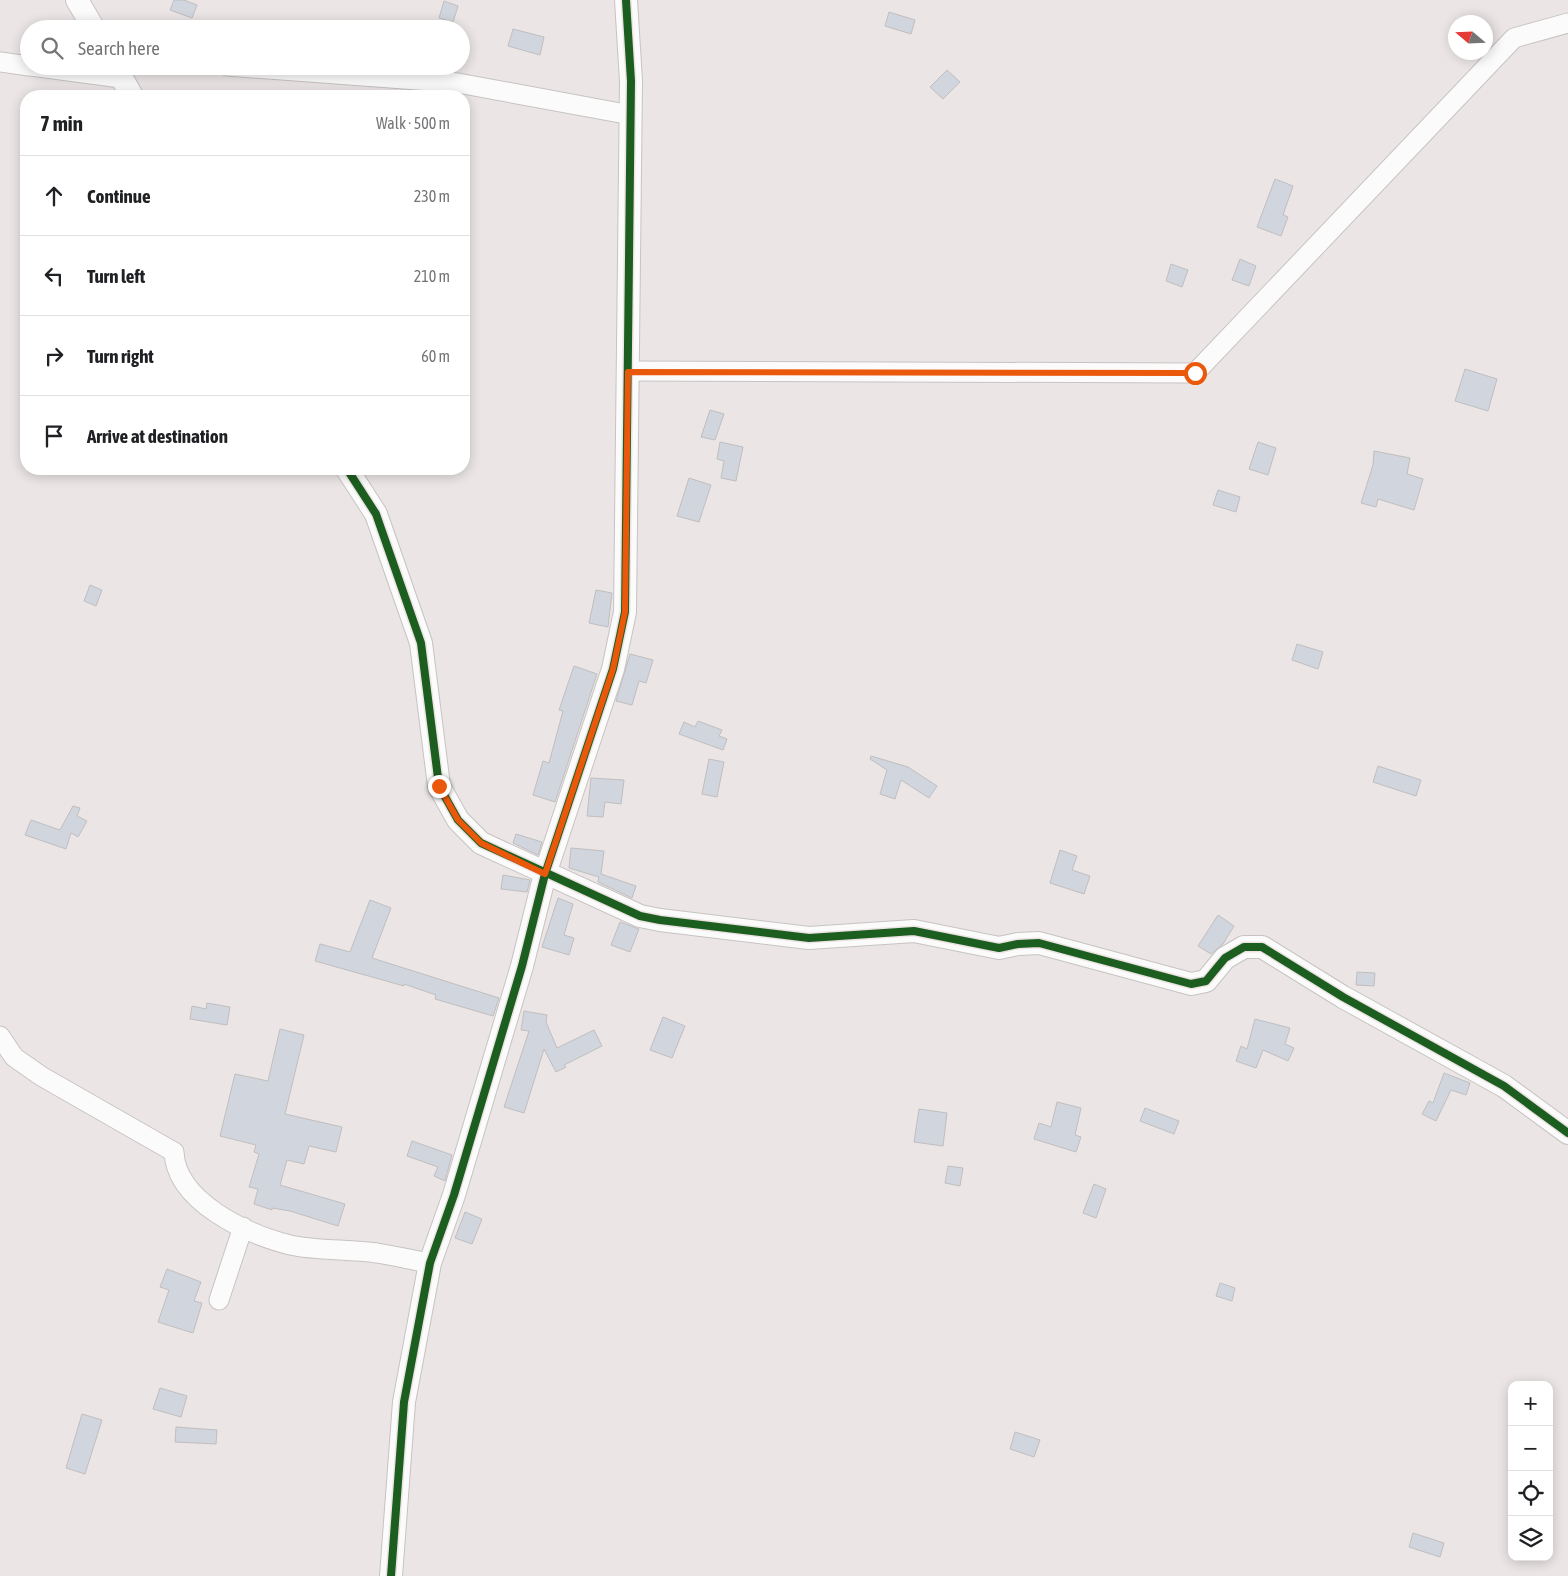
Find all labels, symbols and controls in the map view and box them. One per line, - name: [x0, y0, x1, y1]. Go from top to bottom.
- north arrow: [1448, 15, 1493, 60]
- search box: [20, 20, 470, 75]
- icon: search: [38, 34, 66, 62]
- text: Search here: [78, 37, 160, 59]
- text: 7 min: [40, 111, 83, 135]
- text: Walk · 500 m: [376, 114, 450, 132]
- icon: ahead: [40, 182, 68, 210]
- text: Continue: [87, 185, 151, 207]
- text: 230 m: [414, 187, 450, 205]
- icon: left: [40, 262, 68, 290]
- text: Turn left: [87, 265, 145, 287]
- text: 210 m: [414, 267, 450, 285]
- icon: right: [40, 342, 68, 370]
- text: Turn right: [87, 345, 154, 367]
- text: 60 m: [421, 347, 450, 365]
- route start: [1184, 362, 1207, 385]
- icon: arrive: [40, 422, 68, 450]
- text: Arrive at destination: [87, 425, 228, 447]
- route end: [428, 775, 451, 798]
- map controls: [1508, 1381, 1553, 1561]
- button: +: [1508, 1381, 1553, 1426]
- button: −: [1508, 1426, 1553, 1471]
- button: locate: [1508, 1471, 1553, 1516]
- button: layers: [1508, 1516, 1553, 1561]

